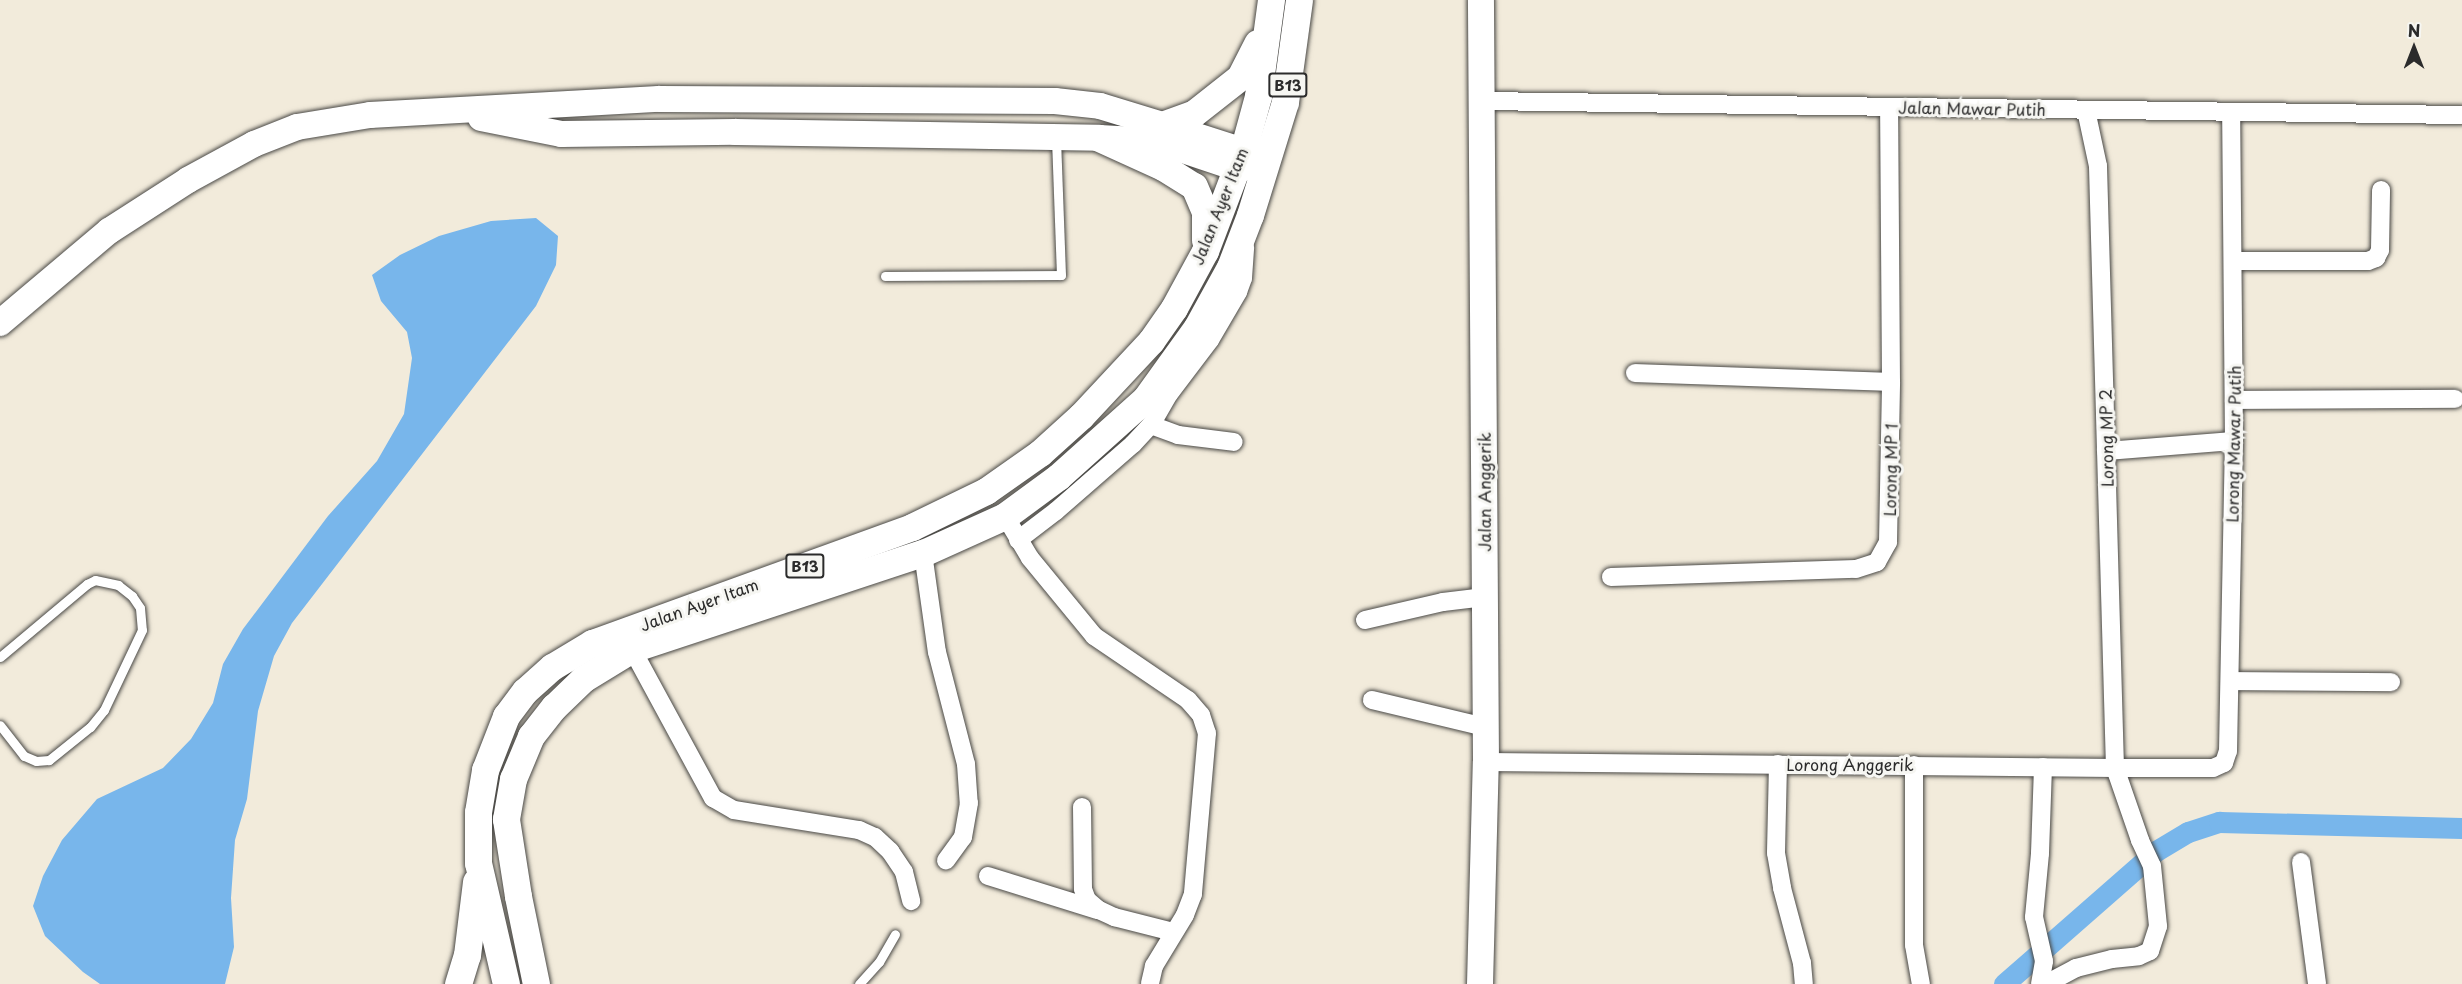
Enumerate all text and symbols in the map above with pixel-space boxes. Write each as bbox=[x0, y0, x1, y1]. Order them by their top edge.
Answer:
north arrow bbox=[2384, 18, 2444, 78]
text: N bbox=[2408, 18, 2420, 42]
road number: B13 bbox=[1267, 73, 1309, 97]
street label: Jalan Mawar Putih bbox=[1898, 97, 2046, 119]
street label: Jalan Ayer Itam bbox=[1187, 144, 1251, 268]
street label: Lorong Mawar Putih bbox=[2222, 366, 2244, 522]
street label: Lorong MP 2 bbox=[2096, 389, 2116, 487]
street label: Lorong MP 1 bbox=[1880, 423, 1900, 517]
street label: Jalan Anggerik bbox=[1474, 432, 1494, 552]
road number: B13 bbox=[784, 554, 826, 578]
street label: Jalan Ayer Itam bbox=[637, 573, 761, 635]
street label: Lorong Anggerik bbox=[1786, 754, 1914, 774]

